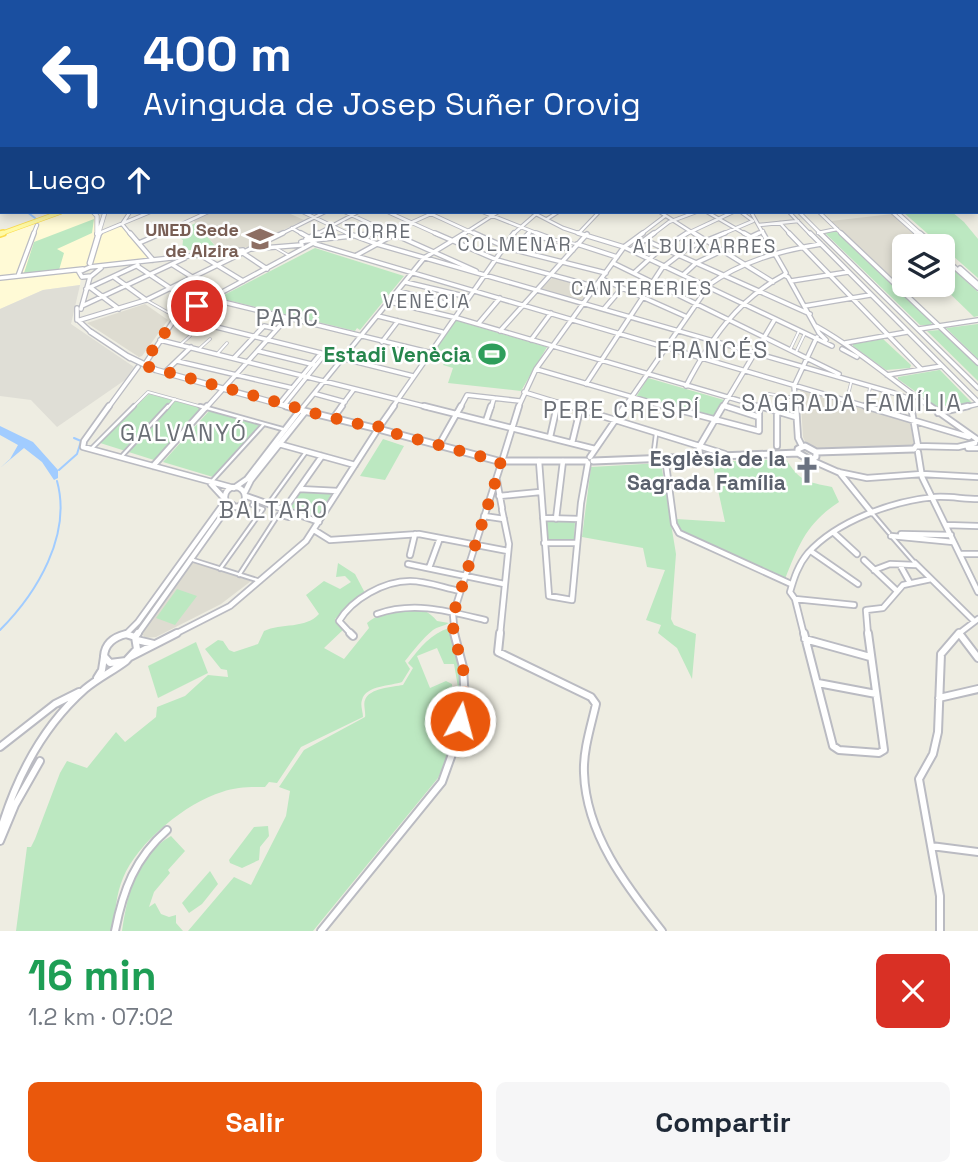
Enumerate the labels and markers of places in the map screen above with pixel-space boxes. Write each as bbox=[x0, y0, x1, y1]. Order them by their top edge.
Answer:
place label: UNED Sede de Alzira bbox=[145, 218, 240, 262]
school or university icon: UNED Sede de Alzira bbox=[245, 224, 275, 254]
pin bbox=[167, 276, 227, 336]
sports icon: Estadi Venècia bbox=[477, 339, 507, 369]
place label: Estadi Venècia bbox=[323, 341, 471, 368]
place label: Esglèsia de la Sagrada Família bbox=[627, 445, 786, 496]
church icon: Esglèsia de la Sagrada Família bbox=[792, 455, 822, 485]

